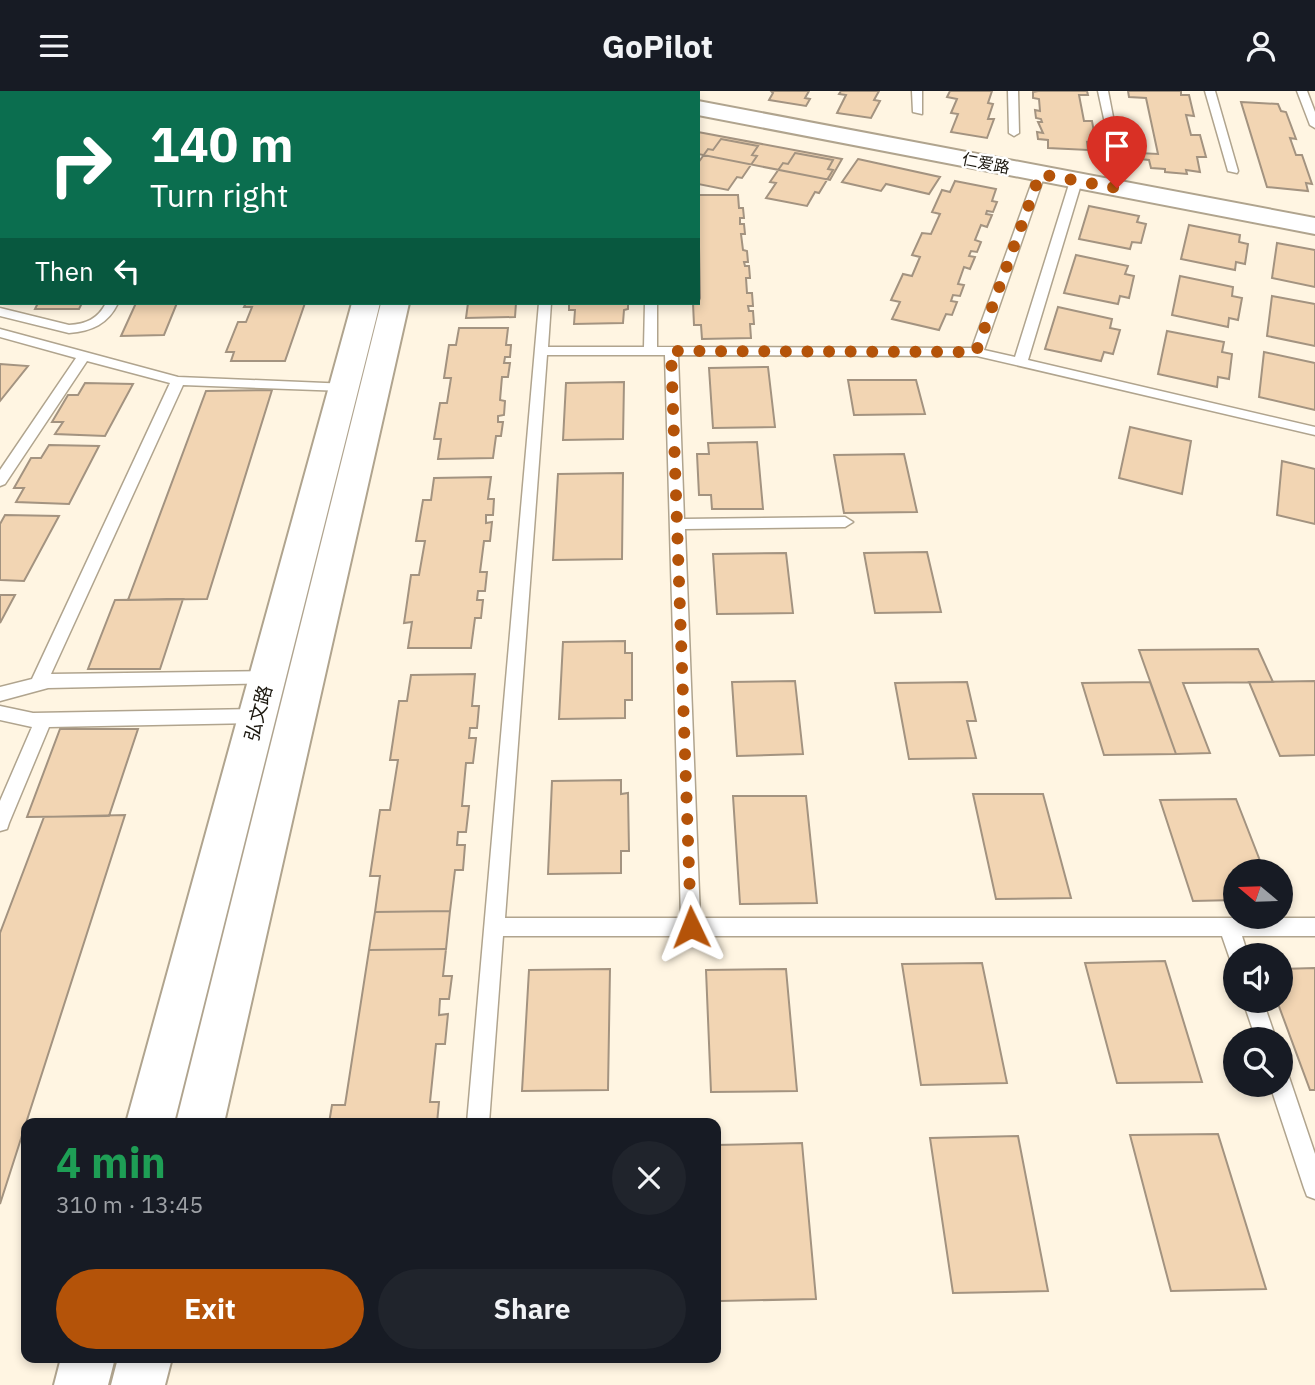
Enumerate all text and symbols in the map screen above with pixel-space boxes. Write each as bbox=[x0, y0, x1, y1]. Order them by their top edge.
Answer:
text: GoPilot bbox=[602, 25, 713, 67]
icon: menu bbox=[35, 27, 73, 65]
icon: person bbox=[1242, 27, 1280, 65]
text: 140 m bbox=[150, 112, 294, 175]
pin bbox=[1087, 116, 1147, 188]
icon: right bbox=[35, 119, 126, 210]
icon: arrive bbox=[1098, 127, 1136, 165]
street label: 仁爱路 bbox=[961, 149, 1011, 177]
text: Turn right bbox=[150, 174, 288, 216]
icon: left bbox=[108, 252, 146, 290]
text: Then bbox=[35, 254, 94, 288]
street label: 弘文路 bbox=[239, 682, 277, 744]
north arrow bbox=[1223, 859, 1293, 929]
map controls bbox=[1223, 859, 1293, 1097]
position arrow bbox=[654, 890, 728, 964]
button: sound bbox=[1223, 943, 1293, 1013]
button: search bbox=[1223, 1027, 1293, 1097]
text: 4 min bbox=[56, 1135, 166, 1190]
button: close bbox=[612, 1141, 686, 1215]
text: 310 m · 13:45 bbox=[56, 1189, 203, 1219]
button: Exit bbox=[56, 1269, 364, 1349]
button: Share bbox=[378, 1269, 686, 1349]

